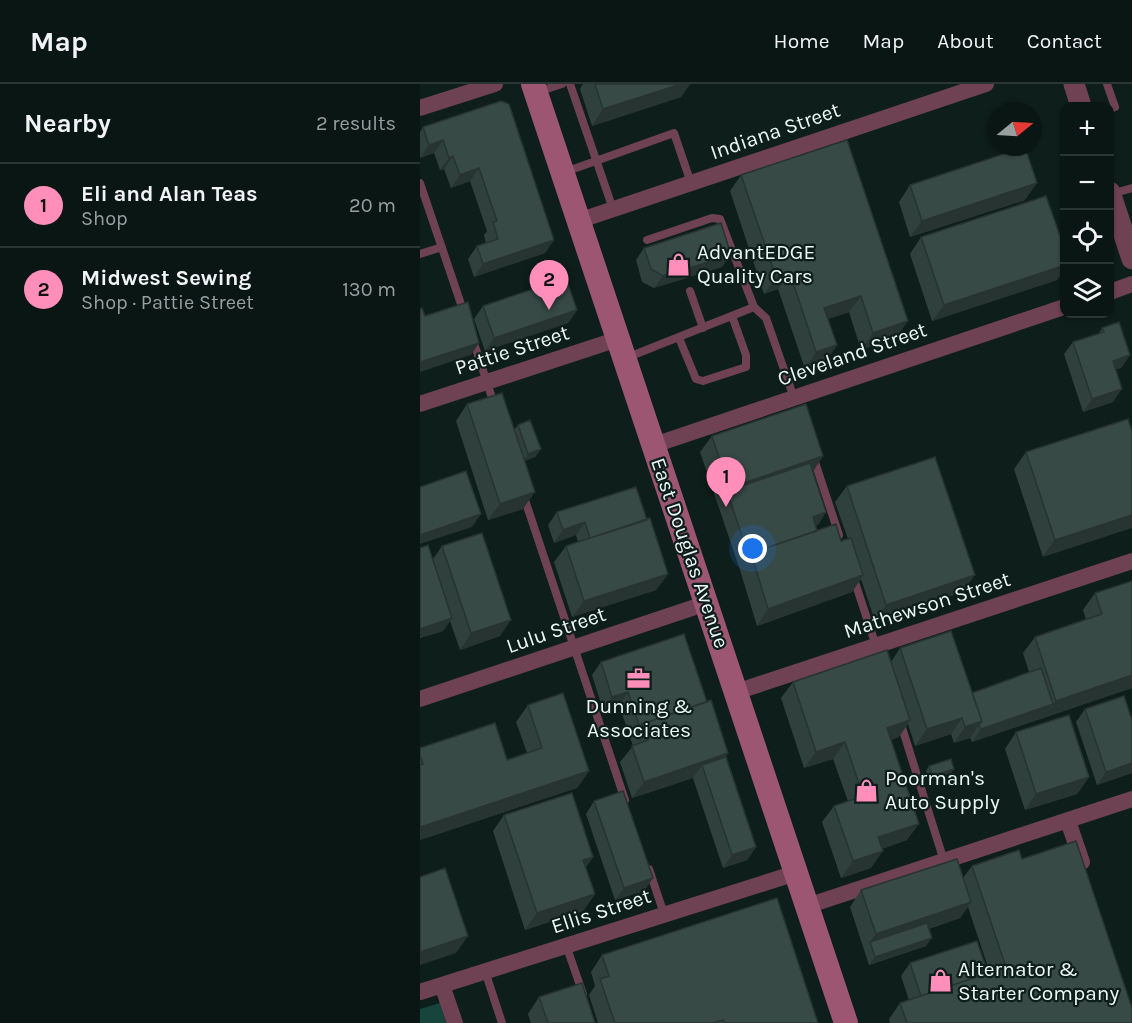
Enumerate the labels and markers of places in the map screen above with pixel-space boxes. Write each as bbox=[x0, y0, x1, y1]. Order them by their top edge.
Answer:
place label: AdvantEDGE Quality Cars bbox=[697, 240, 815, 288]
shop icon: AdvantEDGE Quality Cars bbox=[666, 251, 692, 277]
pin: 2 bbox=[530, 260, 568, 310]
pin: 1 bbox=[706, 458, 746, 507]
office icon: Dunning & Associates bbox=[626, 665, 652, 691]
place label: Dunning & Associates bbox=[586, 694, 692, 742]
place label: Poorman's Auto Supply bbox=[885, 766, 1000, 814]
shop icon: Poorman's Auto Supply bbox=[854, 777, 880, 803]
place label: Alternator & Starter Company bbox=[958, 957, 1120, 1005]
shop icon: Alternator & Starter Company bbox=[927, 968, 953, 994]

